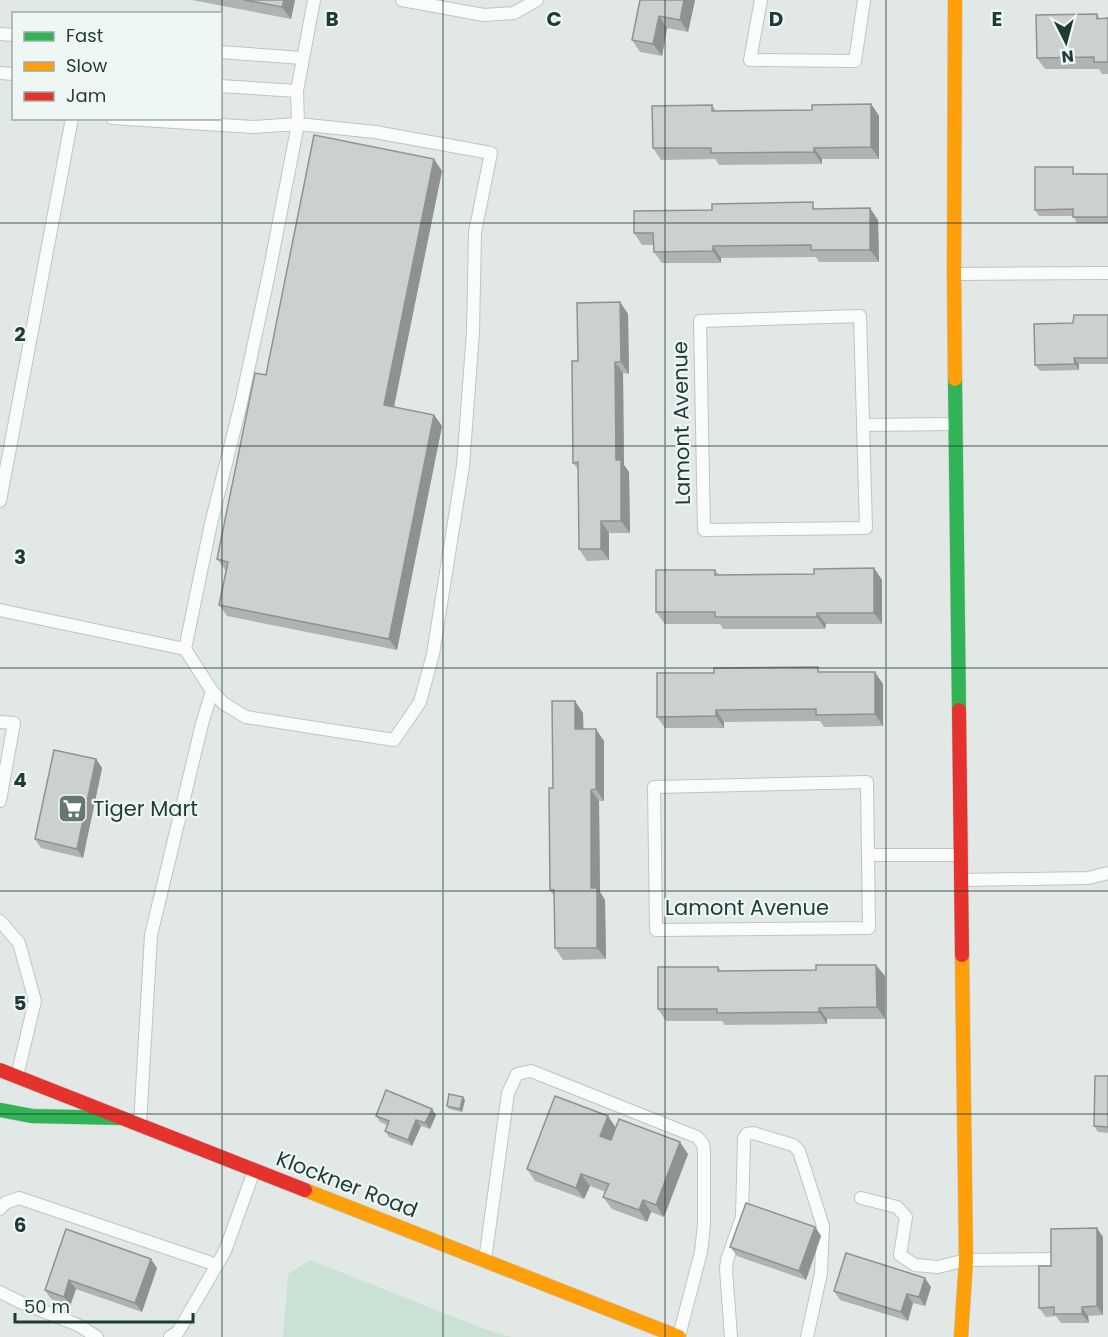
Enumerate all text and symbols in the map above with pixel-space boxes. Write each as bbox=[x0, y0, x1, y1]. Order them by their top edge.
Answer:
text: B bbox=[325, 5, 339, 33]
text: C bbox=[546, 5, 562, 33]
text: D bbox=[769, 5, 783, 33]
text: E bbox=[992, 5, 1002, 33]
legend bbox=[12, 12, 222, 120]
north arrow bbox=[1036, 12, 1096, 72]
text: Fast bbox=[66, 23, 103, 48]
text: N bbox=[1060, 44, 1075, 68]
text: Slow bbox=[66, 53, 108, 78]
text: Jam bbox=[66, 83, 106, 108]
text: 2 bbox=[14, 320, 26, 348]
street label: Lamont Avenue bbox=[665, 341, 697, 505]
text: 3 bbox=[14, 543, 26, 571]
text: 4 bbox=[13, 766, 27, 794]
supermarket icon: Tiger Mart bbox=[56, 792, 88, 824]
place label: Tiger Mart bbox=[93, 794, 198, 823]
street label: Lamont Avenue bbox=[665, 893, 829, 922]
text: 5 bbox=[14, 989, 27, 1017]
street label: Klockner Road bbox=[272, 1144, 422, 1224]
text: 6 bbox=[14, 1211, 26, 1239]
scale bar bbox=[15, 1286, 194, 1324]
text: 50 m bbox=[24, 1294, 70, 1319]

